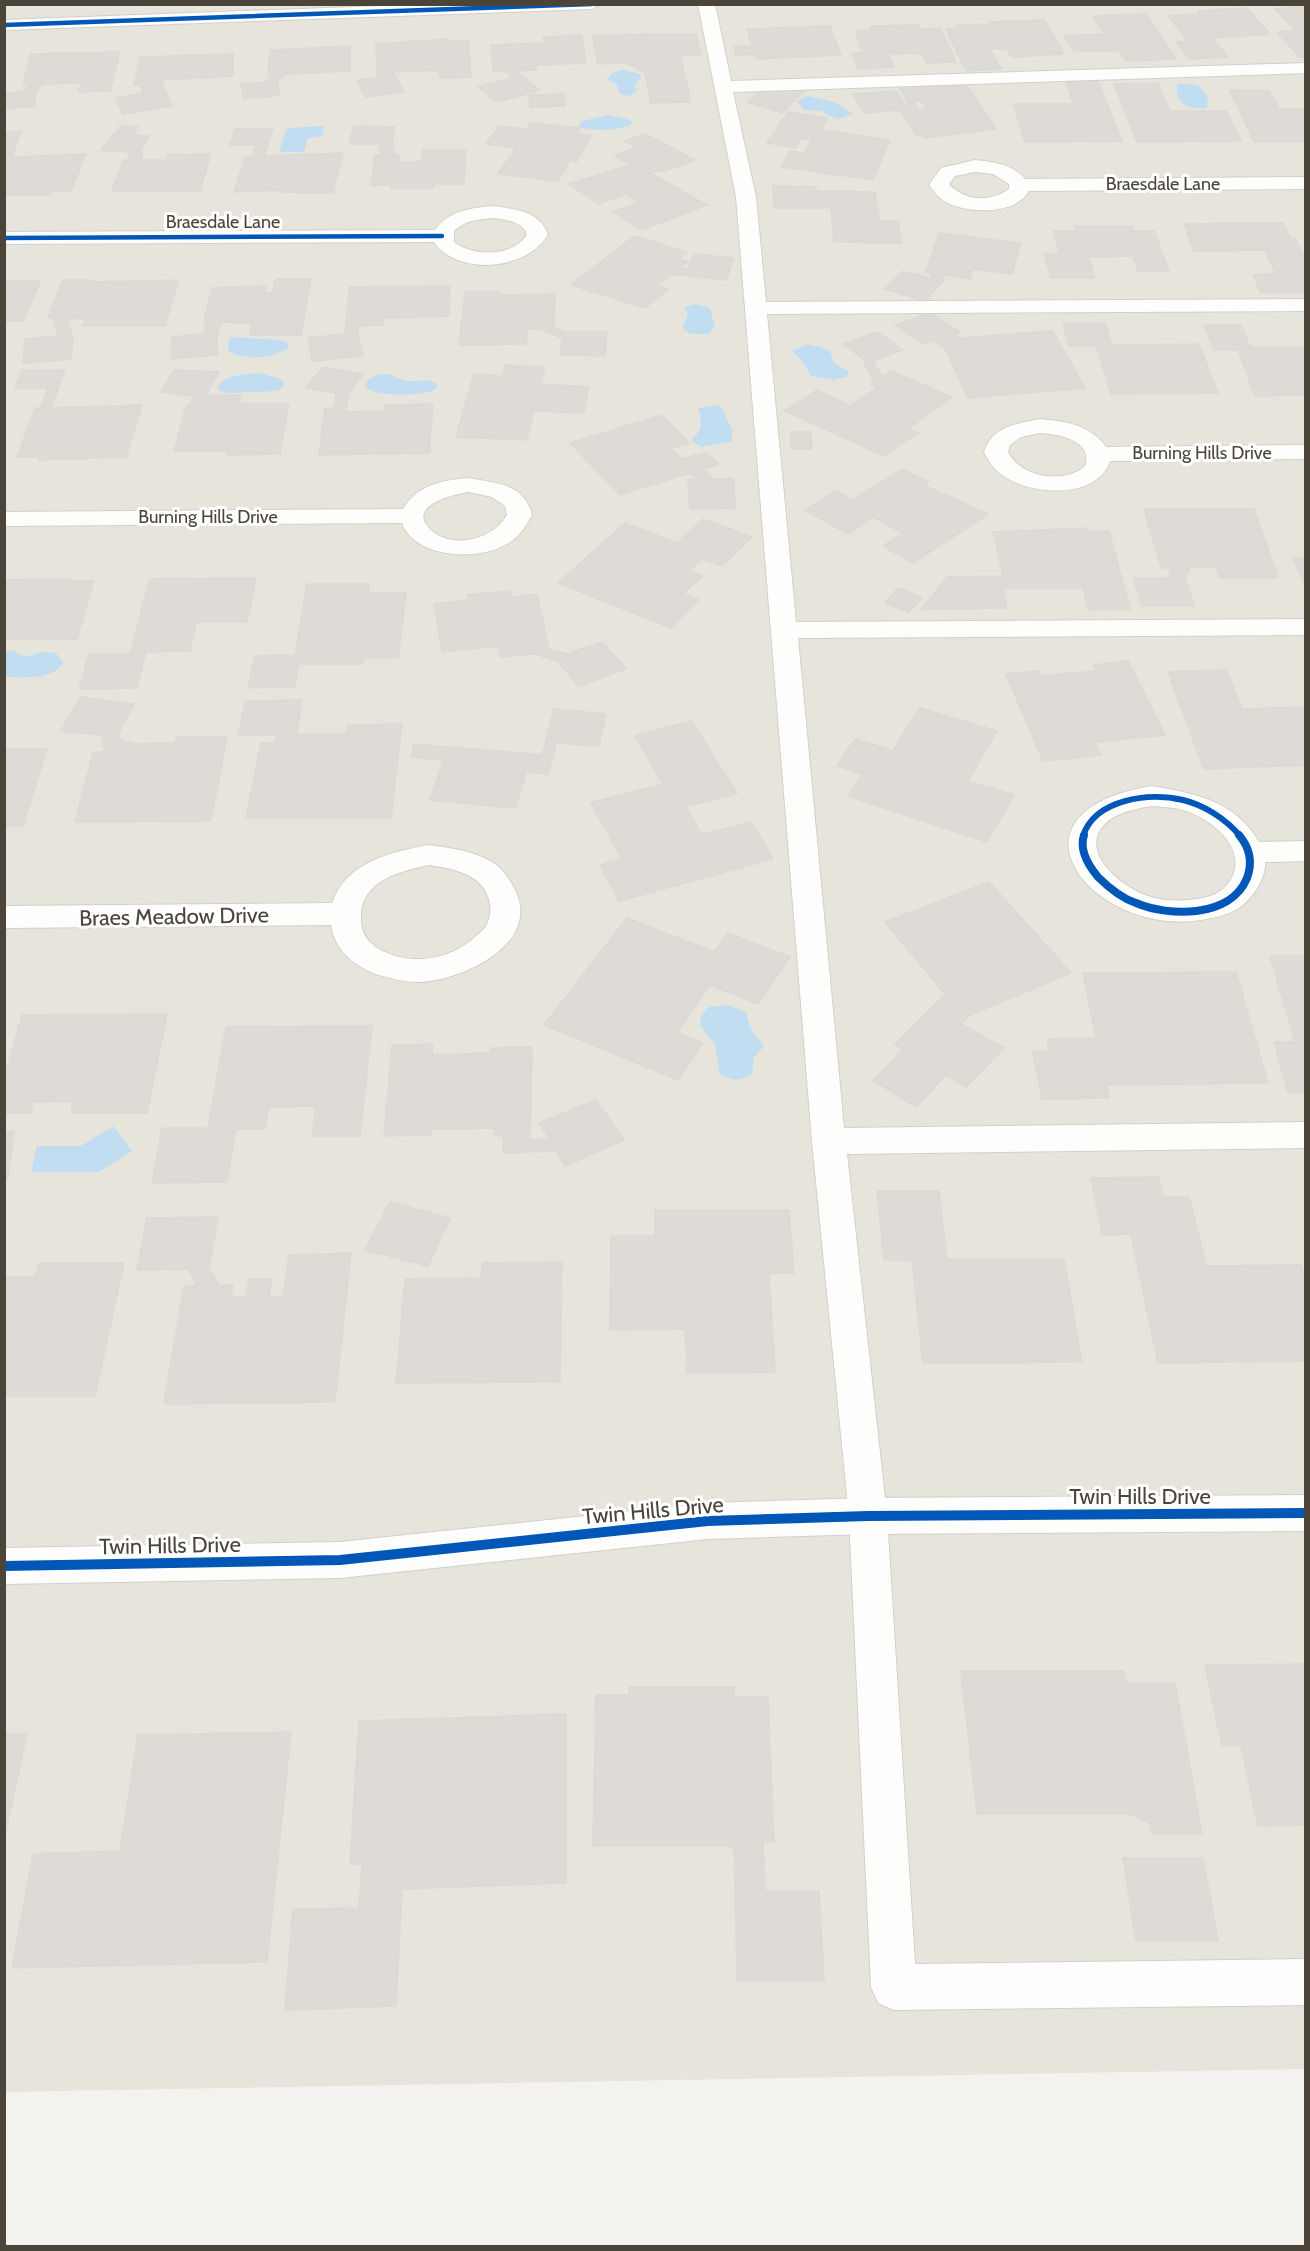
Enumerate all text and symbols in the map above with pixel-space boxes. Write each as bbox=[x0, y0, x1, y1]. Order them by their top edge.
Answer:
street label: Braesdale Lane bbox=[1106, 173, 1220, 195]
street label: Braesdale Lane bbox=[166, 211, 280, 233]
street label: Burning Hills Drive bbox=[1132, 442, 1272, 464]
street label: Burning Hills Drive bbox=[138, 506, 278, 528]
street label: Braes Meadow Drive bbox=[79, 901, 269, 932]
street label: Twin Hills Drive bbox=[1069, 1483, 1211, 1510]
street label: Twin Hills Drive bbox=[581, 1491, 725, 1530]
street label: Twin Hills Drive bbox=[99, 1531, 241, 1560]

